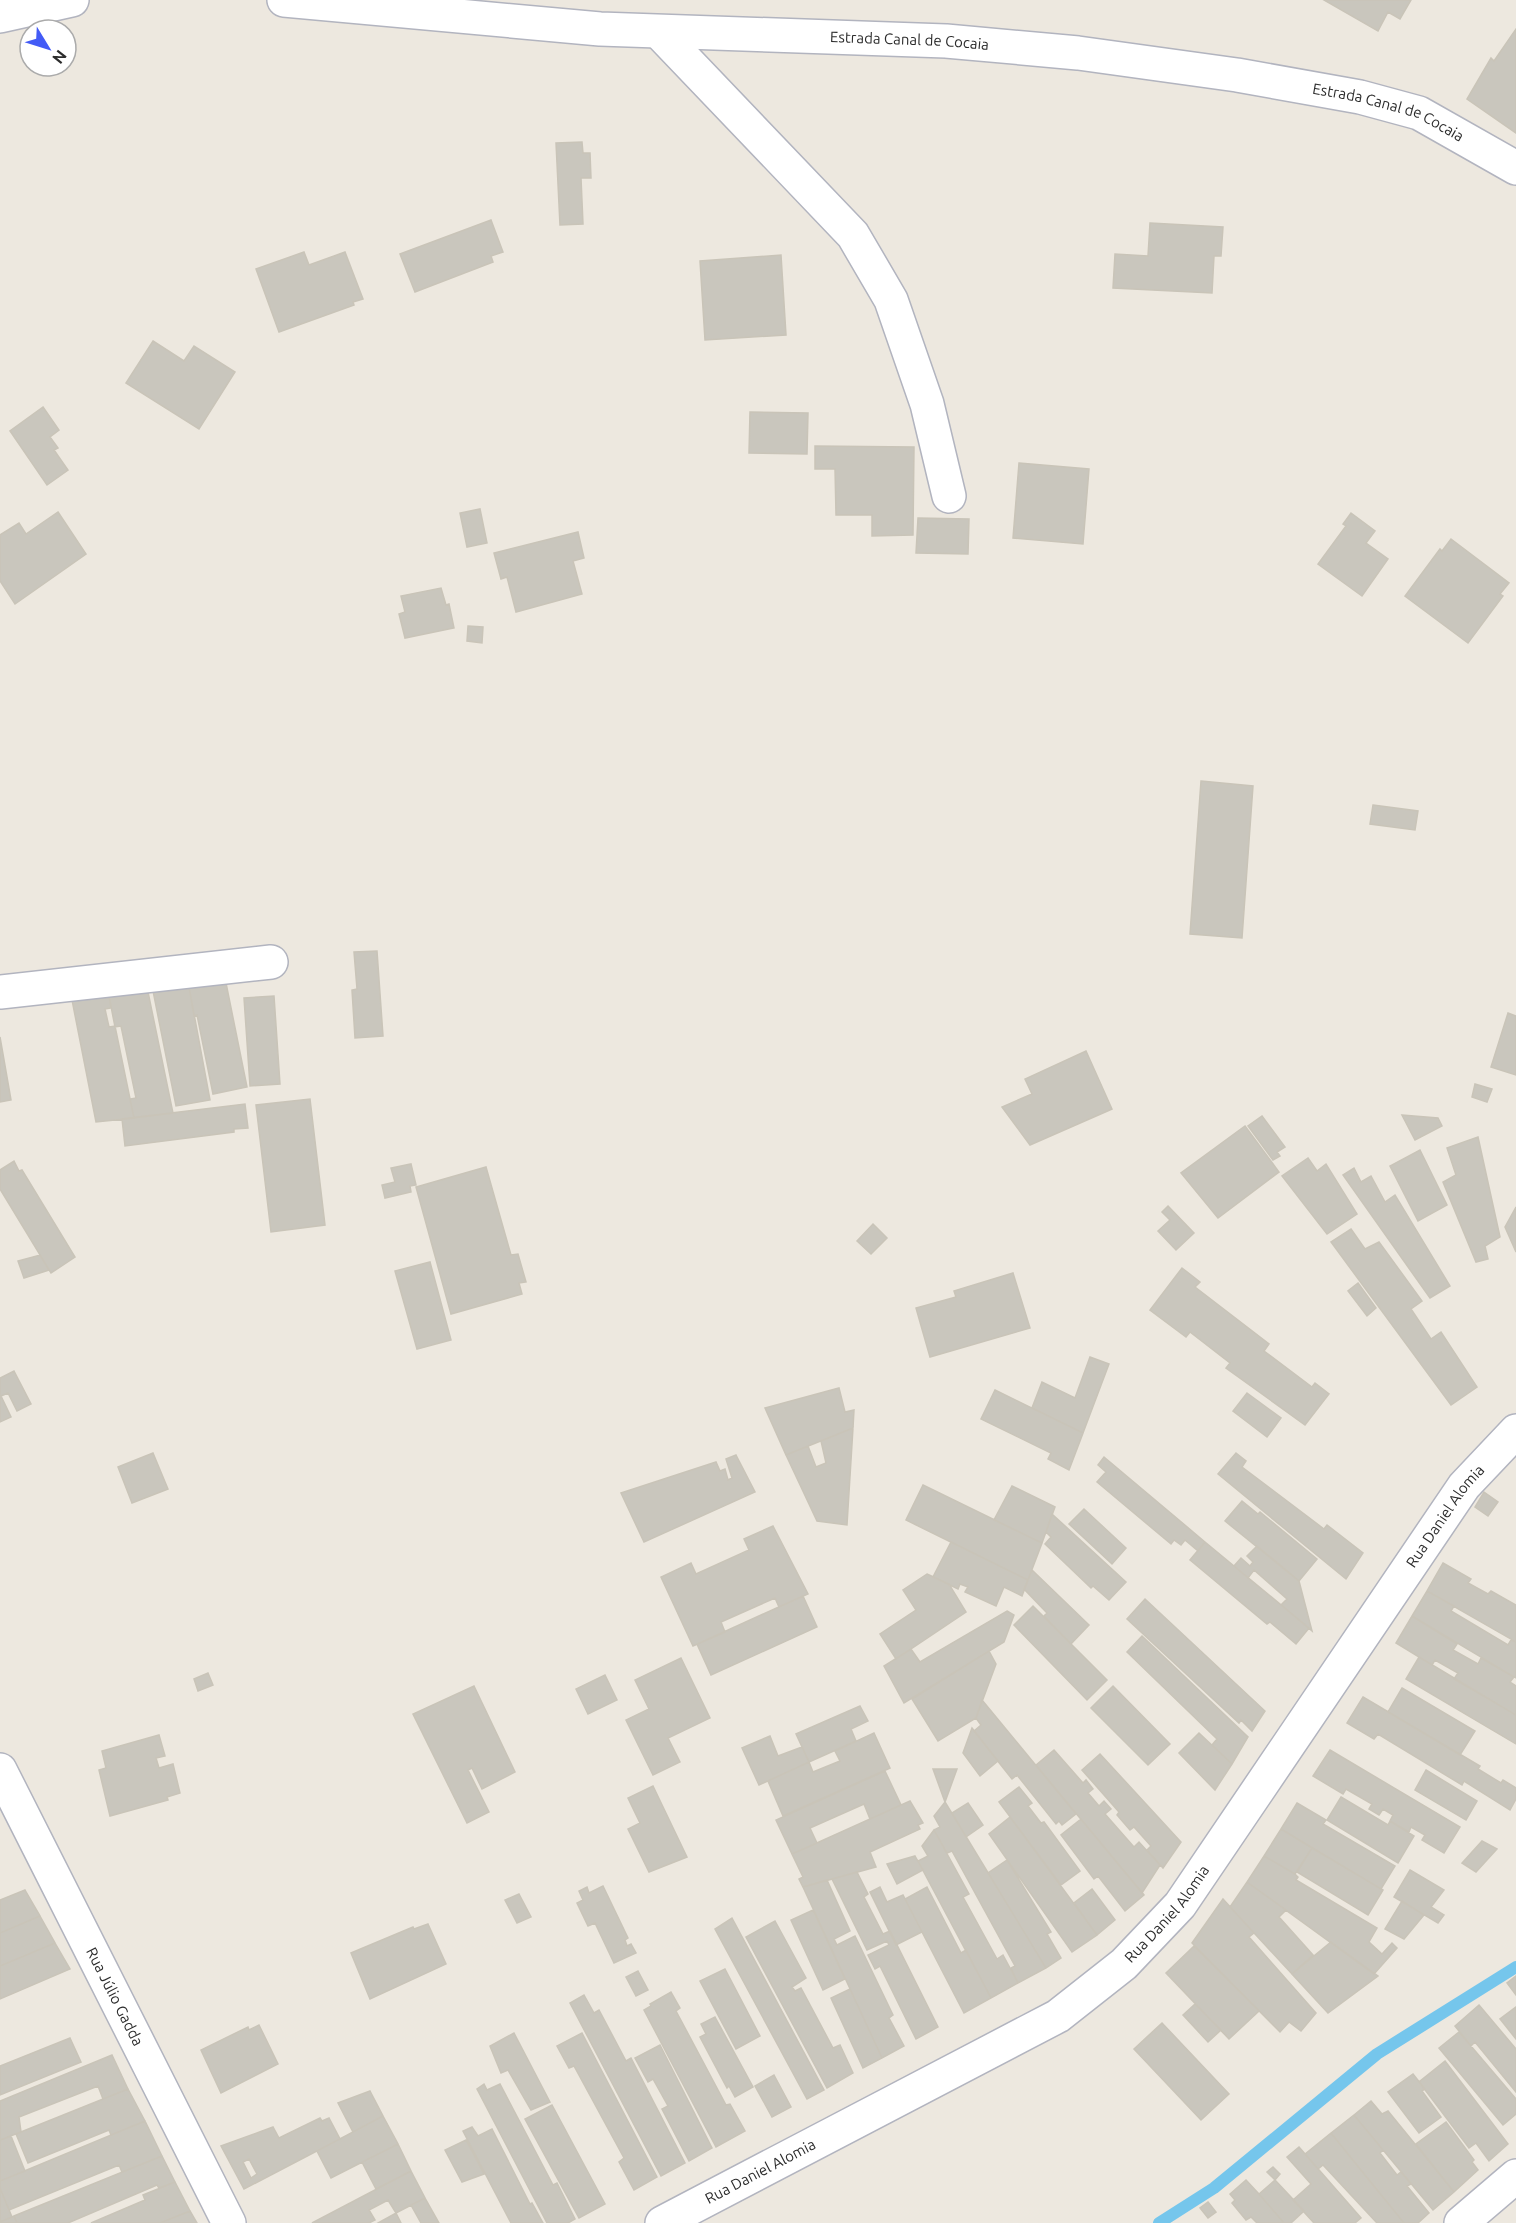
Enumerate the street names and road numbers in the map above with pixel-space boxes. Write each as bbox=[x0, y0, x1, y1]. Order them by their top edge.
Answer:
street label: Estrada Canal de Cocaia bbox=[830, 28, 990, 53]
street label: Estrada Canal de Cocaia bbox=[1311, 80, 1467, 145]
street label: Rua Daniel Alomia bbox=[1402, 1461, 1487, 1570]
street label: Rua Daniel Alomia bbox=[1121, 1862, 1212, 1966]
street label: Rua Júlio Gadda bbox=[83, 1945, 147, 2048]
street label: Rua Daniel Alomia bbox=[702, 2135, 818, 2207]

